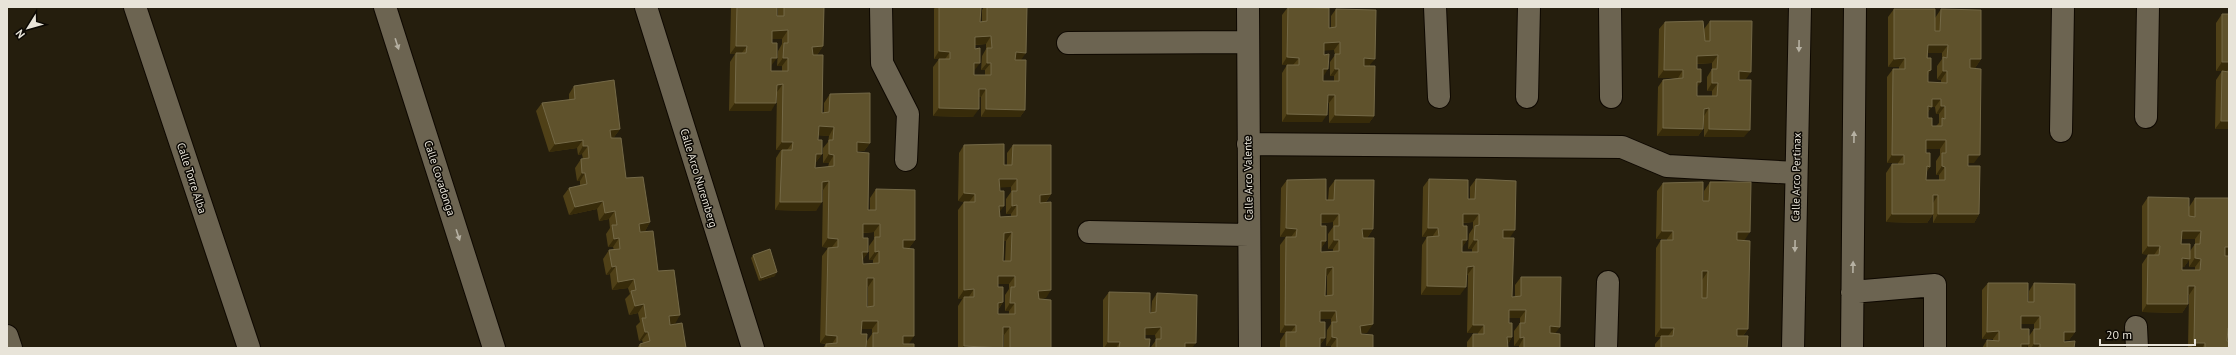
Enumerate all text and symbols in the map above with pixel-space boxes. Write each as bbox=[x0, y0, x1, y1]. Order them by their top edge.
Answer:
north arrow bbox=[8, 8, 48, 48]
text: N bbox=[12, 27, 28, 41]
one-way arrow bbox=[394, 38, 400, 50]
one-way arrow bbox=[1796, 40, 1802, 53]
street label: Calle Arco Nuremberg bbox=[677, 127, 721, 229]
one-way arrow bbox=[1851, 130, 1857, 143]
street label: Calle Arco Pertinax bbox=[1788, 132, 1804, 222]
street label: Calle Arco Valente bbox=[1240, 135, 1256, 220]
street label: Calle Covadonga bbox=[421, 139, 459, 217]
street label: Calle Torre Alba bbox=[174, 141, 210, 215]
one-way arrow bbox=[455, 229, 461, 241]
one-way arrow bbox=[1792, 240, 1798, 253]
one-way arrow bbox=[1850, 260, 1856, 273]
scale bar bbox=[2100, 321, 2195, 347]
text: 20 m bbox=[2106, 327, 2132, 342]

